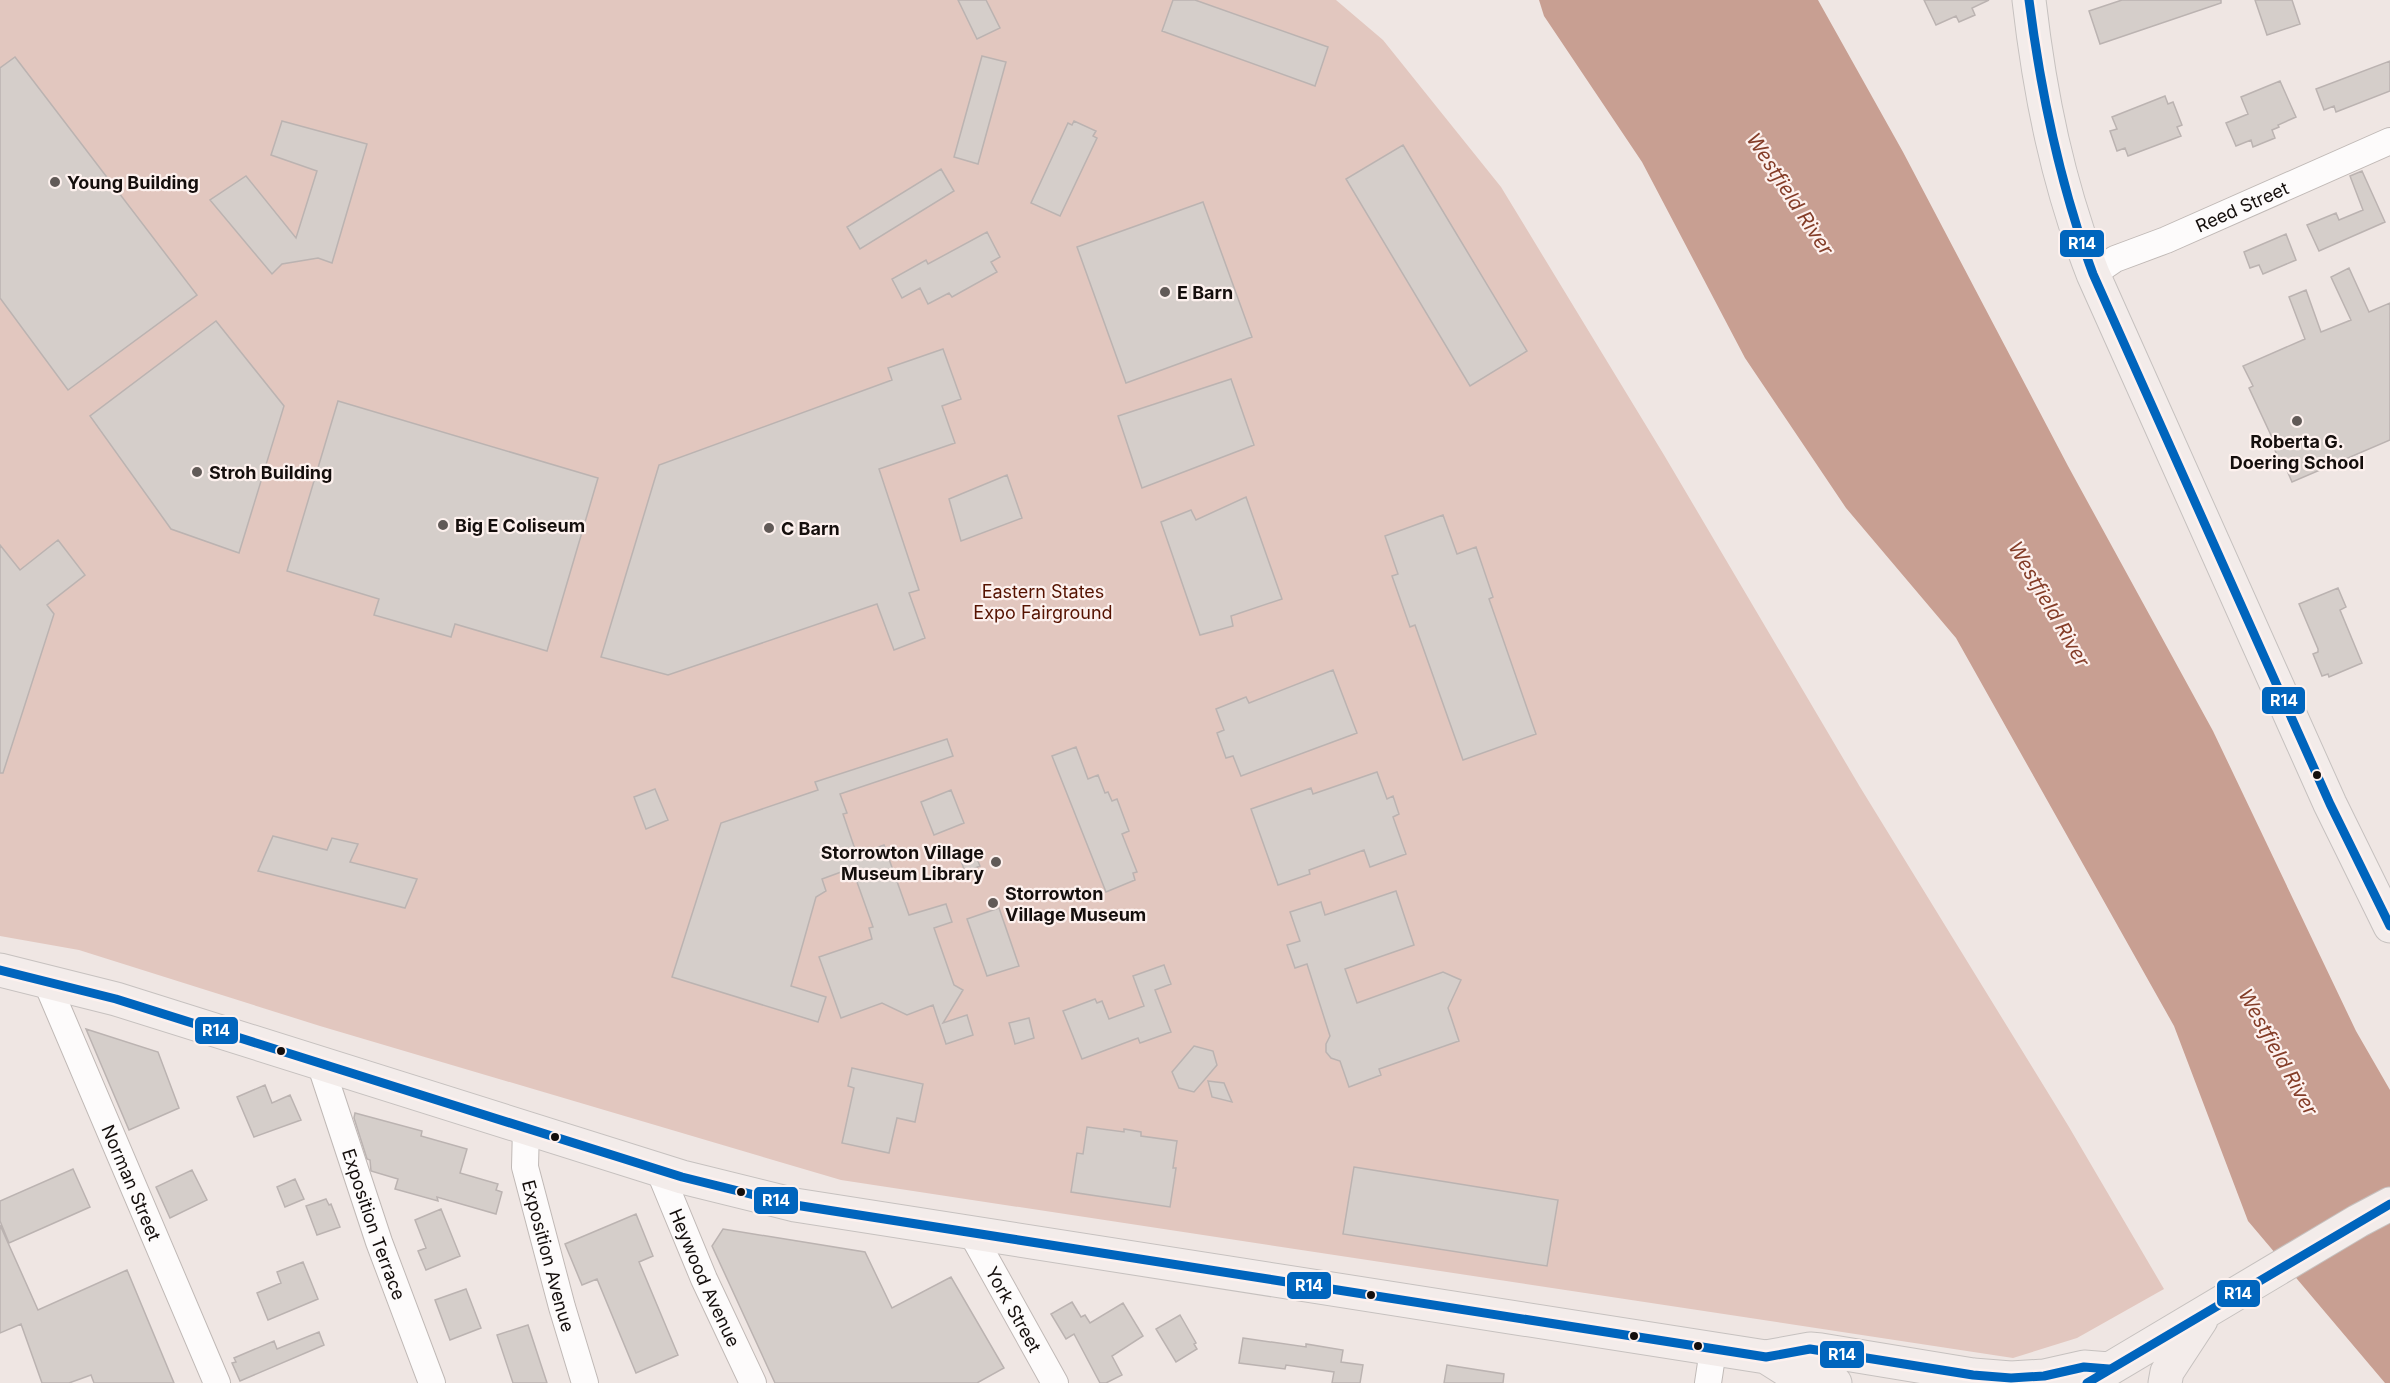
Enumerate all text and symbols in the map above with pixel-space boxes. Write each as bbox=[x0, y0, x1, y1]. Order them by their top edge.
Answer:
water label: Westfield River bbox=[1742, 128, 1839, 260]
place label: Young Building bbox=[67, 172, 199, 193]
marker: Young Building bbox=[48, 175, 62, 189]
street label: Reed Street bbox=[2192, 177, 2292, 236]
line badge: R14 bbox=[2059, 229, 2105, 258]
text: R14 bbox=[2068, 233, 2096, 253]
place label: E Barn bbox=[1177, 282, 1233, 303]
marker: E Barn bbox=[1158, 285, 1172, 299]
marker: Roberta G. Doering School bbox=[2290, 414, 2304, 428]
place label: Roberta G. Doering School bbox=[2230, 431, 2364, 473]
place label: Stroh Building bbox=[209, 462, 332, 483]
marker: Stroh Building bbox=[190, 465, 204, 479]
place label: Big E Coliseum bbox=[455, 515, 585, 536]
marker: Big E Coliseum bbox=[436, 518, 450, 532]
place label: C Barn bbox=[781, 518, 840, 539]
marker: C Barn bbox=[762, 521, 776, 535]
water label: Westfield River bbox=[2003, 537, 2095, 671]
park label: Eastern States Expo Fairground bbox=[973, 581, 1113, 623]
line badge: R14 bbox=[2261, 686, 2306, 715]
text: R14 bbox=[2270, 690, 2298, 710]
unlabelled marker bbox=[2311, 769, 2323, 781]
place label: Storrowton Village Museum Library bbox=[821, 842, 984, 884]
marker: Storrowton Village Museum Library bbox=[989, 855, 1003, 869]
place label: Storrowton Village Museum bbox=[1005, 883, 1146, 925]
marker: Storrowton Village Museum bbox=[986, 896, 1000, 910]
water label: Westfield River bbox=[2233, 985, 2323, 1120]
line badge: R14 bbox=[194, 1016, 239, 1045]
text: R14 bbox=[202, 1020, 230, 1040]
unlabelled marker bbox=[275, 1045, 287, 1057]
street label: Norman Street bbox=[98, 1121, 166, 1244]
unlabelled marker bbox=[549, 1131, 561, 1143]
street label: Exposition Terrace bbox=[338, 1146, 410, 1303]
street label: Exposition Avenue bbox=[518, 1178, 579, 1334]
unlabelled marker bbox=[735, 1186, 747, 1198]
line badge: R14 bbox=[753, 1186, 799, 1215]
text: R14 bbox=[762, 1190, 790, 1210]
street label: Heywood Avenue bbox=[666, 1205, 745, 1350]
street label: York Street bbox=[982, 1263, 1046, 1356]
line badge: R14 bbox=[1286, 1271, 1332, 1300]
text: R14 bbox=[1295, 1275, 1323, 1295]
line badge: R14 bbox=[2216, 1279, 2261, 1308]
text: R14 bbox=[2224, 1283, 2252, 1303]
unlabelled marker bbox=[1365, 1289, 1377, 1301]
unlabelled marker bbox=[1628, 1330, 1640, 1342]
unlabelled marker bbox=[1692, 1340, 1704, 1352]
line badge: R14 bbox=[1819, 1340, 1865, 1369]
text: R14 bbox=[1828, 1344, 1856, 1364]

